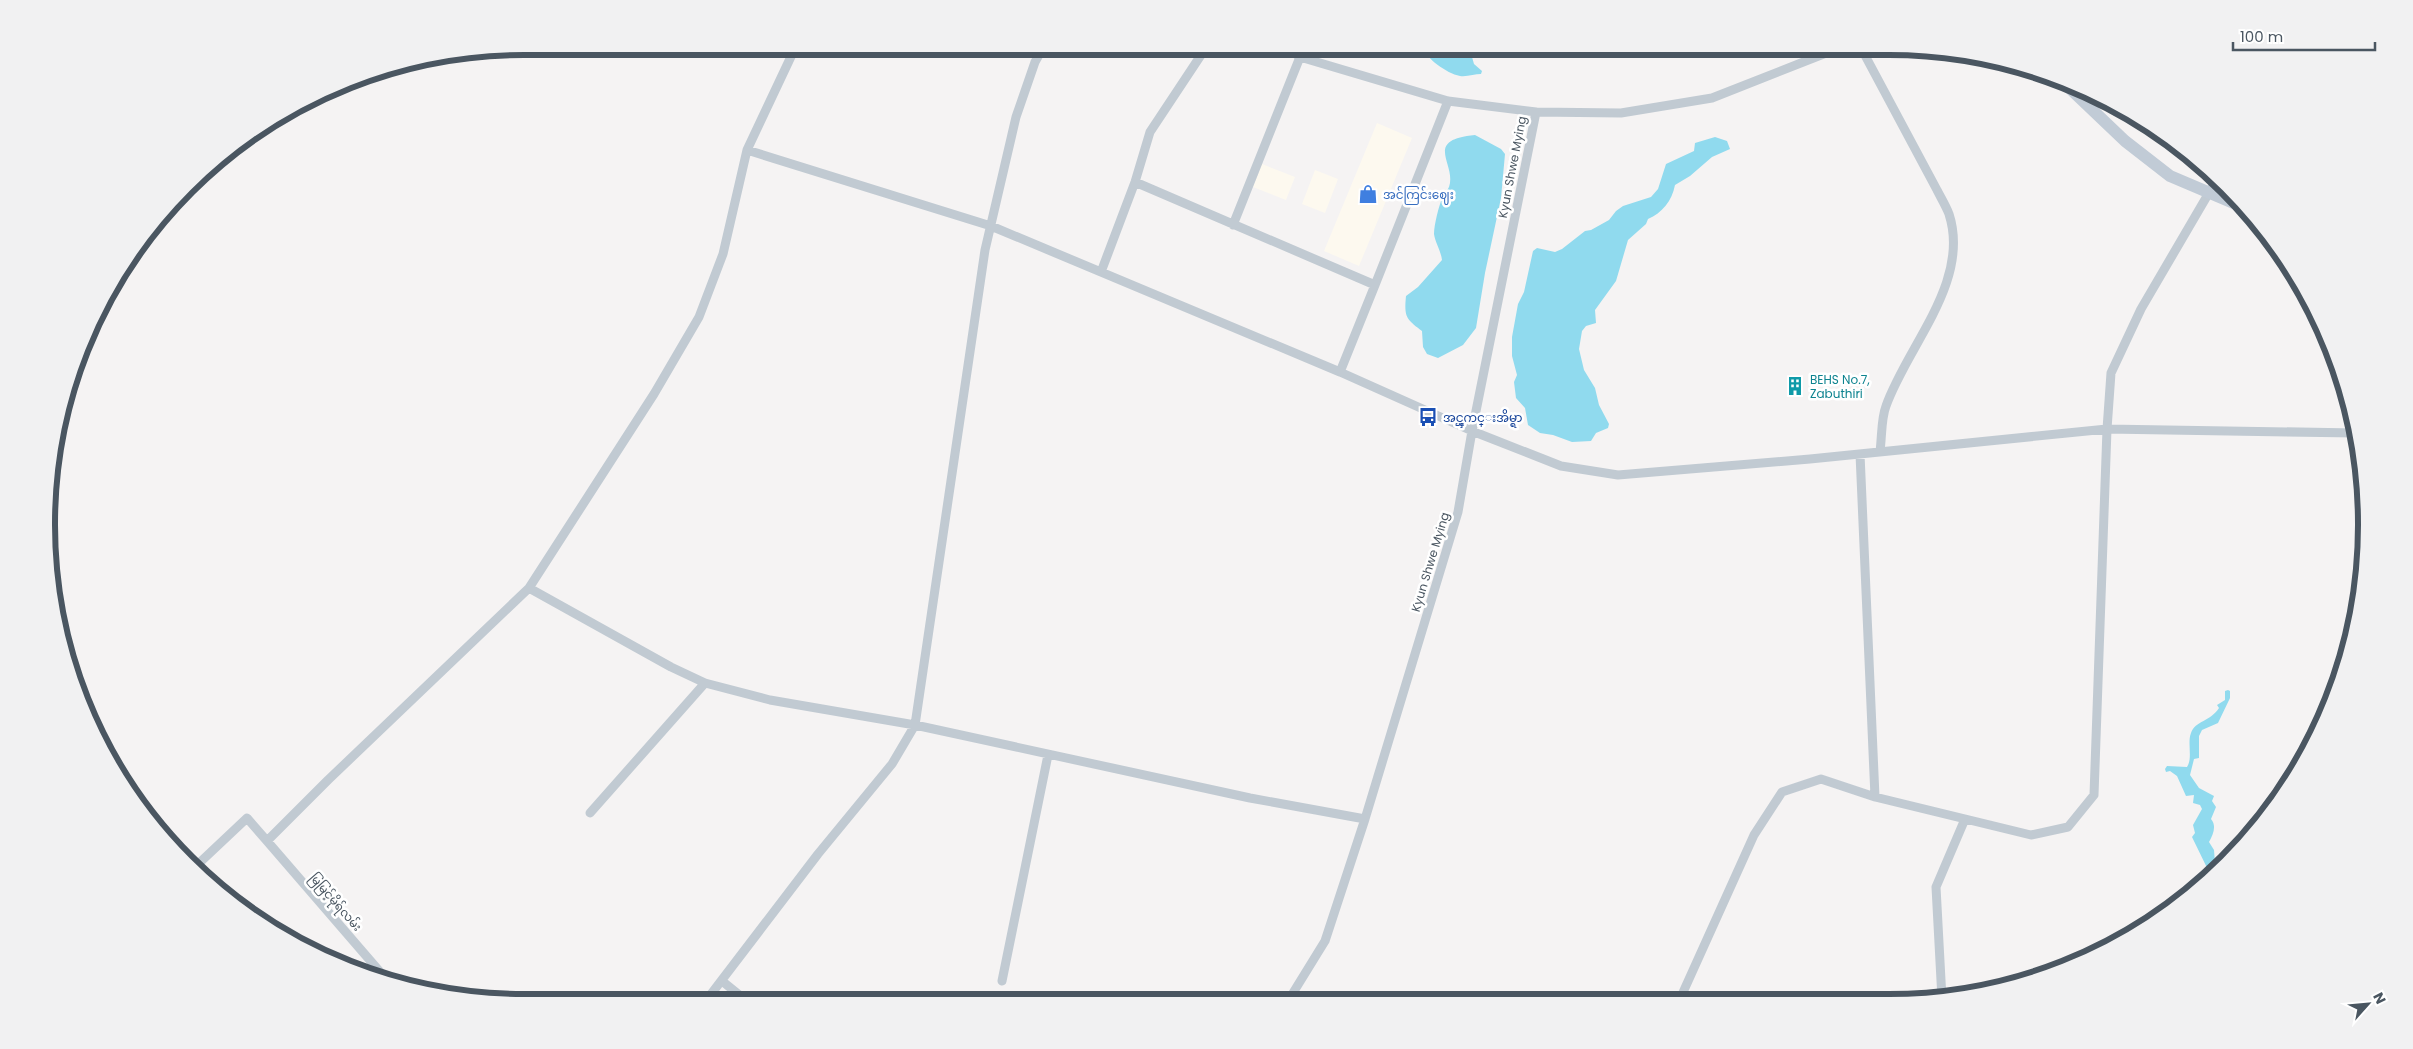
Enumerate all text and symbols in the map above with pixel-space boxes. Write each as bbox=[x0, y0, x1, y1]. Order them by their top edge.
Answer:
scale bar bbox=[2233, 20, 2376, 52]
text: 100 m bbox=[2240, 26, 2283, 47]
street label: Kyun Shwe Mying bbox=[1494, 115, 1530, 219]
shop icon: အင်ကြင်းဈေး bbox=[1357, 183, 1379, 205]
place label: အင်ကြင်းဈေး bbox=[1383, 186, 1454, 205]
place label: BEHS No.7, Zabuthiri bbox=[1810, 371, 1870, 402]
building icon: BEHS No.7, Zabuthiri bbox=[1784, 375, 1806, 397]
bus stop icon: အင္ၾကင္းအိမ္ရာ bbox=[1417, 406, 1439, 428]
place label: အင္ၾကင္းအိမ္ရာ bbox=[1443, 409, 1523, 428]
street label: Kyun Shwe Mying bbox=[1407, 510, 1453, 614]
street label: မြမြင့်မိုရ်လမ်း bbox=[305, 869, 366, 936]
north arrow bbox=[2343, 979, 2393, 1029]
text: N bbox=[2368, 989, 2391, 1007]

